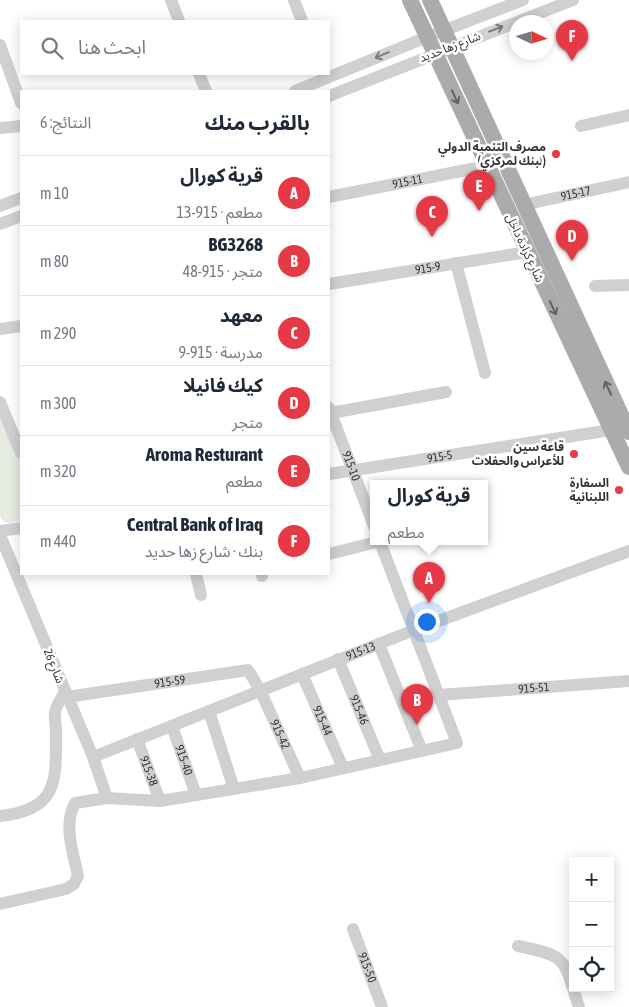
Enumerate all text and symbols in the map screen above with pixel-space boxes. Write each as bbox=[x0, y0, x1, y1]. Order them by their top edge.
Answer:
north arrow bbox=[509, 15, 554, 60]
search box bbox=[20, 20, 330, 75]
pin: F bbox=[556, 20, 588, 61]
one-way arrow bbox=[488, 24, 504, 33]
street label: شارع زها حديد bbox=[417, 29, 483, 67]
icon: search bbox=[38, 34, 66, 62]
text: ابحث هنا bbox=[78, 36, 146, 58]
one-way arrow bbox=[374, 52, 389, 61]
one-way arrow bbox=[450, 89, 460, 104]
text: بالقرب منك bbox=[205, 110, 310, 134]
text: النتائج: 6 bbox=[40, 113, 91, 131]
place label: مصرف التنمية الدولي (لبنك لمركزي) bbox=[438, 140, 546, 171]
marker: مصرف التنمية الدولي (لبنك لمركزي) bbox=[550, 148, 562, 160]
text: قرية كورال bbox=[180, 164, 263, 186]
pin: E bbox=[463, 170, 495, 211]
street label: 915-11 bbox=[391, 172, 424, 191]
street label: 915-17 bbox=[559, 183, 593, 204]
text: 10 m bbox=[40, 184, 69, 202]
text: A bbox=[290, 184, 298, 202]
pin: C bbox=[416, 196, 448, 237]
text: مطعم · 915-13 bbox=[176, 203, 263, 221]
street label: شارع كرادة داخل bbox=[501, 212, 547, 285]
pin: D bbox=[556, 220, 588, 261]
text: BG3268 bbox=[208, 233, 263, 255]
text: 80 m bbox=[40, 252, 69, 270]
text: B bbox=[290, 252, 298, 270]
street label: 915-9 bbox=[414, 259, 442, 277]
text: متجر · 915-48 bbox=[183, 262, 263, 280]
one-way arrow bbox=[549, 300, 558, 315]
text: معهد bbox=[220, 304, 263, 326]
text: 290 m bbox=[40, 324, 76, 342]
text: C bbox=[290, 324, 298, 342]
text: مدرسة · 915-9 bbox=[178, 343, 263, 361]
text: كيك فانيلا bbox=[183, 374, 263, 396]
one-way arrow bbox=[603, 381, 612, 396]
text: 300 m bbox=[40, 394, 76, 412]
text: D bbox=[290, 394, 298, 412]
text: متجر bbox=[232, 413, 263, 431]
place label: قاعة سين للأعراس والحفلات bbox=[472, 440, 564, 468]
text: Aroma Resturant bbox=[146, 443, 263, 465]
street label: 915-5 bbox=[426, 448, 453, 466]
marker: قاعة سين للأعراس والحفلات bbox=[568, 448, 580, 460]
street label: 915-10 bbox=[339, 449, 363, 483]
text: 320 m bbox=[40, 462, 76, 480]
text: E bbox=[291, 462, 297, 480]
text: مطعم bbox=[226, 472, 263, 490]
place label: السفارة اللبنانية bbox=[570, 476, 609, 504]
popup bbox=[370, 480, 488, 545]
text: قرية كورال bbox=[388, 484, 470, 506]
marker: السفارة اللبنانية bbox=[613, 484, 625, 496]
text: Central Bank of Iraq bbox=[127, 513, 263, 535]
text: مطعم bbox=[388, 523, 425, 541]
text: 440 m bbox=[40, 532, 76, 550]
text: F bbox=[291, 532, 297, 550]
text: بنك · شارع زها حديد bbox=[145, 542, 263, 560]
pin: A bbox=[413, 562, 445, 603]
your location bbox=[414, 609, 440, 635]
street label: 915-13 bbox=[344, 639, 378, 663]
street label: شارع 26 bbox=[39, 647, 67, 686]
street label: 915-59 bbox=[153, 672, 187, 691]
street label: 915-51 bbox=[518, 680, 550, 696]
pin: B bbox=[401, 684, 433, 725]
street label: 915-46 bbox=[347, 693, 372, 727]
street label: 915-44 bbox=[310, 704, 335, 738]
street label: 915-42 bbox=[267, 717, 293, 751]
street label: 915-40 bbox=[172, 743, 196, 777]
street label: 915-38 bbox=[137, 754, 161, 788]
map controls bbox=[569, 857, 614, 992]
button: + bbox=[569, 857, 614, 902]
button: − bbox=[569, 902, 614, 947]
button: locate bbox=[569, 947, 614, 992]
street label: 915-50 bbox=[355, 950, 379, 985]

